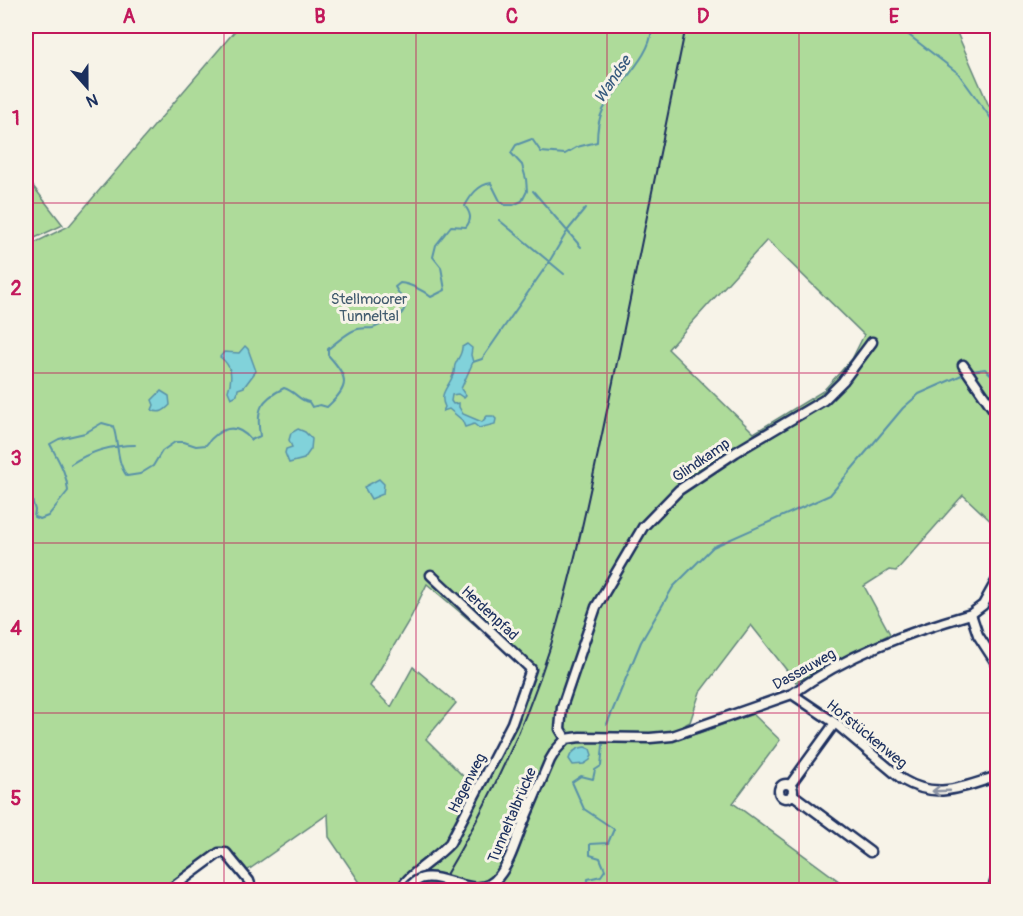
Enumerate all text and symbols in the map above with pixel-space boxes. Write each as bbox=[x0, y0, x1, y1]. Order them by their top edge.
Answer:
text: A bbox=[123, 4, 136, 29]
text: B bbox=[314, 4, 326, 29]
text: C bbox=[506, 4, 518, 29]
text: D bbox=[697, 4, 710, 29]
text: E bbox=[889, 4, 900, 29]
water label: Wandse bbox=[590, 50, 637, 107]
north arrow bbox=[57, 57, 117, 117]
text: N bbox=[83, 89, 101, 111]
text: 1 bbox=[12, 106, 20, 131]
text: 2 bbox=[10, 276, 22, 301]
park label: Stellmoorer Tunneltal bbox=[331, 290, 408, 326]
street label: Glindkamp bbox=[669, 434, 734, 487]
text: 3 bbox=[10, 446, 22, 471]
street label: Herdenpfad bbox=[457, 582, 522, 645]
text: 4 bbox=[10, 616, 22, 641]
street label: Dassauweg bbox=[769, 644, 839, 694]
street label: Hofstückenweg bbox=[822, 696, 911, 773]
street label: Hagenweg bbox=[444, 750, 491, 816]
street label: Tunneltalbrücke bbox=[484, 764, 541, 866]
one-way arrow bbox=[932, 785, 952, 796]
text: 5 bbox=[11, 786, 22, 811]

